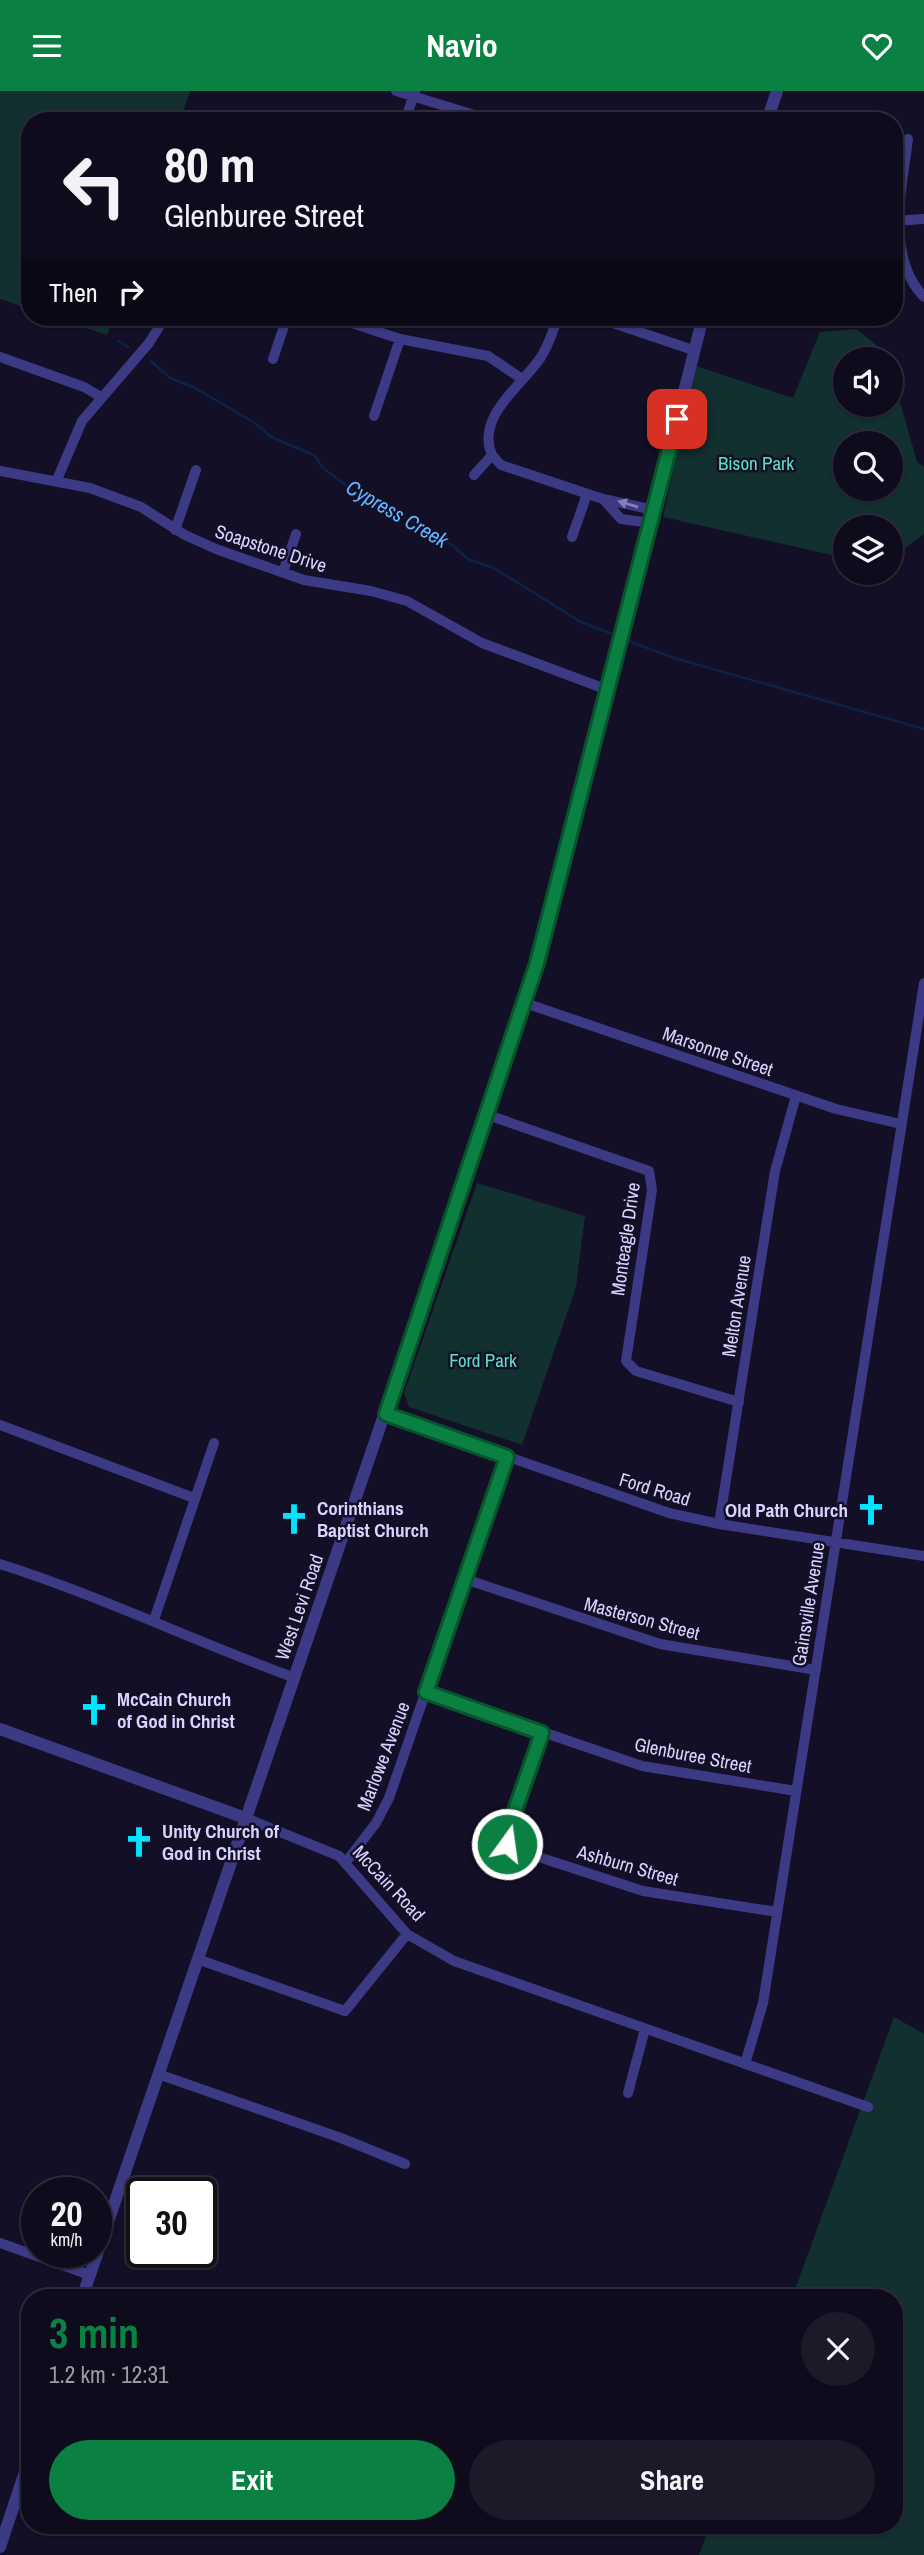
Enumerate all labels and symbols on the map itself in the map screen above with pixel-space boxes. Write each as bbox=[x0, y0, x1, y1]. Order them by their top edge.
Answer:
pin bbox=[647, 389, 707, 449]
park label: Bison Park bbox=[718, 450, 794, 476]
water label: Cypress Creek bbox=[341, 473, 455, 555]
one-way arrow bbox=[618, 498, 639, 508]
street label: Soapstone Drive bbox=[212, 518, 330, 578]
street label: Marsonne Street bbox=[659, 1020, 777, 1082]
street label: Monteagle Drive bbox=[604, 1181, 646, 1297]
street label: Melton Avenue bbox=[715, 1253, 757, 1359]
park label: Ford Park bbox=[449, 1347, 517, 1373]
street label: Ford Road bbox=[616, 1466, 694, 1512]
church icon: Old Path Church bbox=[854, 1493, 888, 1527]
place label: Corinthians Baptist Church bbox=[317, 1495, 429, 1543]
place label: Old Path Church bbox=[725, 1497, 848, 1523]
church icon: Corinthians Baptist Church bbox=[277, 1502, 311, 1536]
street label: Gainsville Avenue bbox=[785, 1540, 831, 1668]
street label: West Levi Road bbox=[269, 1550, 329, 1664]
street label: Masterson Street bbox=[581, 1590, 703, 1646]
place label: McCain Church of God in Christ bbox=[117, 1686, 235, 1734]
church icon: McCain Church of God in Christ bbox=[77, 1693, 111, 1727]
street label: Marlowe Avenue bbox=[350, 1698, 416, 1814]
street label: Glenburee Street bbox=[632, 1731, 754, 1779]
position arrow bbox=[470, 1807, 544, 1881]
place label: Unity Church of God in Christ bbox=[162, 1818, 280, 1866]
church icon: Unity Church of God in Christ bbox=[122, 1825, 156, 1859]
street label: Ashburn Street bbox=[573, 1838, 682, 1892]
street label: McCain Road bbox=[347, 1839, 431, 1927]
speed limit sign: 30 bbox=[126, 2177, 217, 2268]

